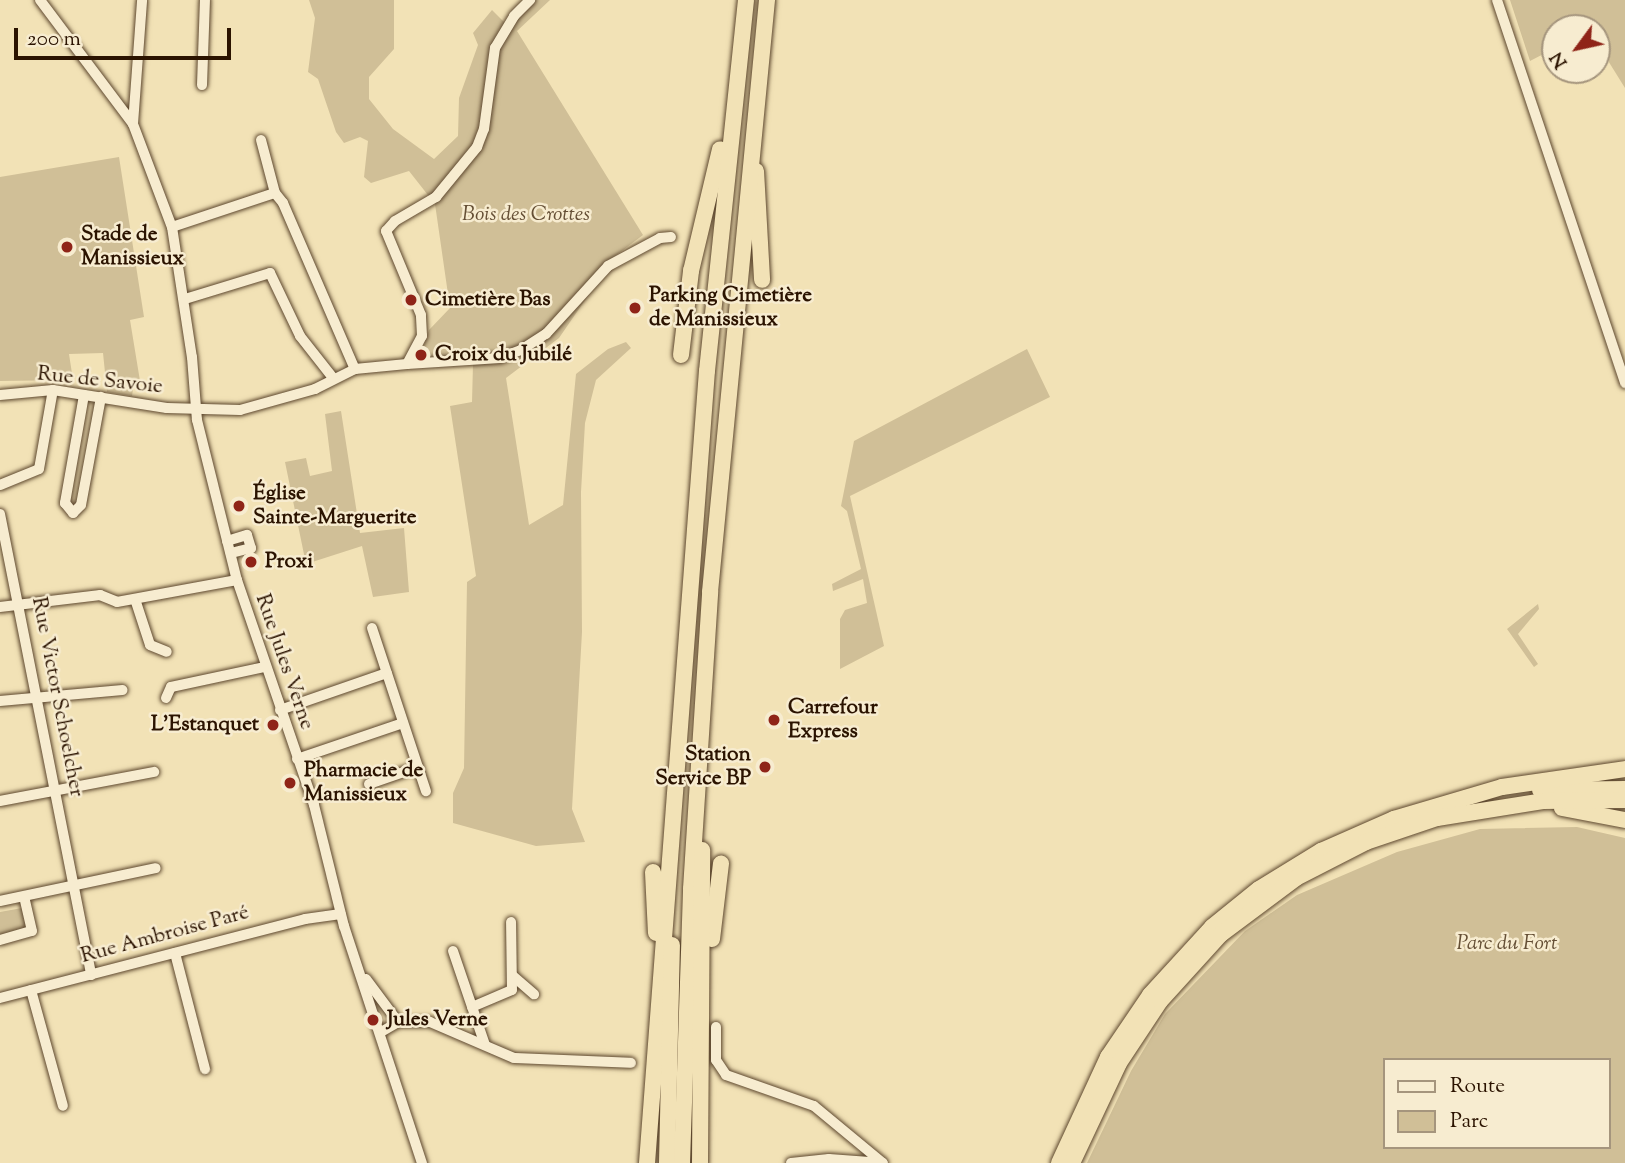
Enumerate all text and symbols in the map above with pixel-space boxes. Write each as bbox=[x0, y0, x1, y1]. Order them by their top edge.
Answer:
scale bar bbox=[18, 14, 234, 58]
north arrow bbox=[1541, 14, 1611, 84]
text: 200 m bbox=[27, 25, 81, 55]
text: N bbox=[1544, 46, 1575, 73]
park label: Bois des Crottes bbox=[462, 202, 590, 228]
place label: Stade de Manissieux bbox=[81, 222, 184, 272]
marker: Stade de Manissieux bbox=[59, 239, 75, 255]
place label: Parking Cimetière de Manissieux bbox=[649, 283, 812, 333]
place label: Cimetière Bas bbox=[425, 287, 551, 313]
marker: Cimetière Bas bbox=[403, 292, 419, 308]
marker: Parking Cimetière de Manissieux bbox=[627, 300, 643, 316]
place label: Croix du Jubilé bbox=[435, 342, 572, 368]
marker: Croix du Jubilé bbox=[413, 347, 429, 363]
street label: Rue de Savoie bbox=[36, 362, 164, 400]
place label: Église Sainte-Marguerite bbox=[253, 481, 417, 531]
marker: Église Sainte-Marguerite bbox=[231, 498, 247, 514]
place label: Proxi bbox=[265, 549, 313, 575]
marker: Proxi bbox=[243, 554, 259, 570]
street label: Rue Jules Verne bbox=[249, 591, 319, 733]
street label: Rue Victor Schoelcher bbox=[25, 595, 89, 799]
place label: Carrefour Express bbox=[788, 695, 878, 745]
place label: L'Estanquet bbox=[151, 712, 259, 738]
marker: Carrefour Express bbox=[766, 712, 782, 728]
marker: L'Estanquet bbox=[265, 717, 281, 733]
place label: Station Service BP bbox=[655, 742, 751, 792]
place label: Pharmacie de Manissieux bbox=[304, 758, 423, 808]
marker: Station Service BP bbox=[757, 759, 773, 775]
marker: Pharmacie de Manissieux bbox=[282, 775, 298, 791]
street label: Rue Ambroise Paré bbox=[78, 900, 252, 970]
park label: Parc du Fort bbox=[1457, 931, 1557, 957]
place label: Jules Verne bbox=[387, 1007, 488, 1033]
marker: Jules Verne bbox=[365, 1012, 381, 1028]
legend bbox=[1384, 1058, 1611, 1149]
text: Route bbox=[1450, 1072, 1505, 1102]
text: Parc bbox=[1450, 1107, 1488, 1137]

